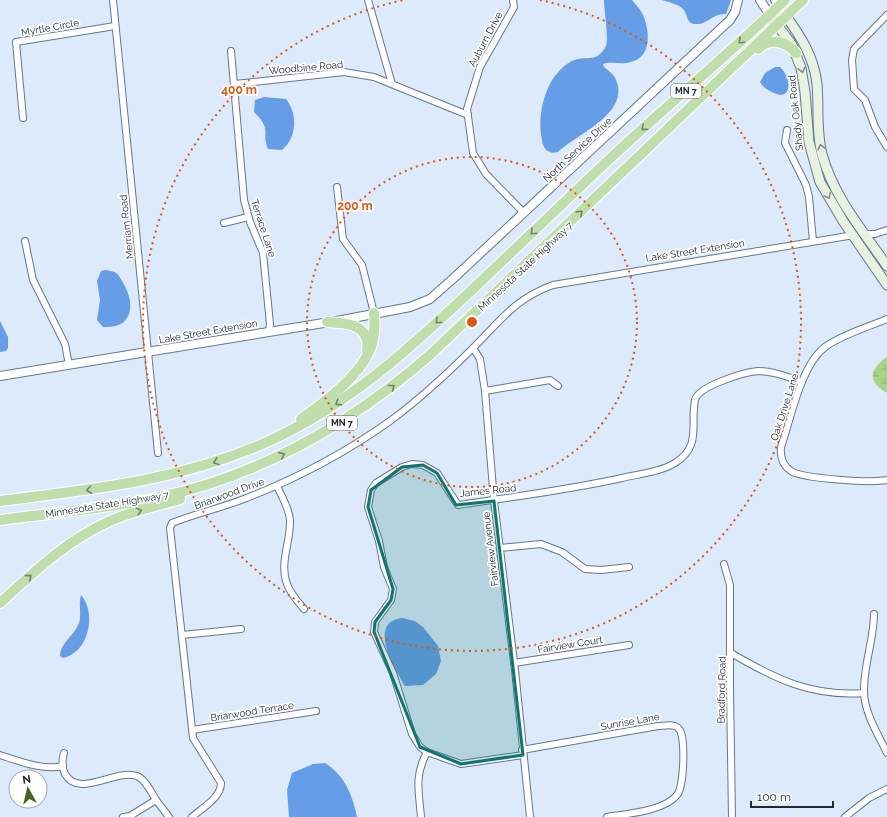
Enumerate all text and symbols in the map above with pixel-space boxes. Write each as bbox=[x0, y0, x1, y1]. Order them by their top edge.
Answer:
street label: Auburn Drive bbox=[466, 10, 505, 69]
street label: Myrtle Circle bbox=[20, 17, 80, 38]
one-way arrow bbox=[739, 37, 746, 44]
street label: Woodbine Road bbox=[268, 59, 344, 76]
one-way arrow bbox=[797, 67, 806, 74]
street label: Shady Oak Road bbox=[786, 75, 805, 151]
text: 400 m bbox=[221, 83, 257, 97]
road number: MN 7 bbox=[671, 84, 701, 98]
street label: North Service Drive bbox=[541, 115, 614, 184]
one-way arrow bbox=[642, 123, 649, 130]
one-way arrow bbox=[817, 144, 826, 151]
one-way arrow bbox=[823, 192, 831, 199]
street label: Merriam Road bbox=[118, 194, 135, 260]
street label: Terrace Lane bbox=[249, 198, 278, 259]
text: 200 m bbox=[337, 199, 373, 213]
one-way arrow bbox=[575, 210, 583, 218]
street label: Minnesota State Highway 7 bbox=[476, 219, 575, 313]
one-way arrow bbox=[530, 227, 538, 235]
street label: Lake Street Extension bbox=[645, 237, 745, 264]
centre of rings bbox=[465, 315, 479, 329]
street label: Lake Street Extension bbox=[158, 317, 258, 346]
one-way arrow bbox=[435, 317, 443, 324]
street label: Oak Drive Lane bbox=[768, 372, 801, 442]
one-way arrow bbox=[388, 384, 395, 391]
one-way arrow bbox=[335, 398, 342, 405]
road number: MN 7 bbox=[327, 416, 357, 430]
one-way arrow bbox=[278, 452, 285, 460]
one-way arrow bbox=[212, 457, 219, 466]
street label: Briarwood Drive bbox=[193, 476, 266, 511]
street label: James Road bbox=[459, 482, 517, 499]
one-way arrow bbox=[86, 485, 92, 494]
street label: Minnesota State Highway 7 bbox=[45, 489, 170, 520]
one-way arrow bbox=[135, 507, 142, 516]
street label: Fairview Avenue bbox=[480, 511, 501, 587]
one-way arrow bbox=[24, 574, 32, 582]
street label: Fairview Court bbox=[537, 634, 604, 655]
street label: Bradford Road bbox=[715, 656, 728, 724]
street label: Briarwood Terrace bbox=[210, 699, 295, 724]
street label: Sunrise Lane bbox=[600, 711, 661, 732]
north arrow bbox=[8, 769, 48, 809]
text: N bbox=[22, 773, 32, 787]
scale bar bbox=[751, 783, 833, 809]
text: 100 m bbox=[757, 790, 791, 804]

